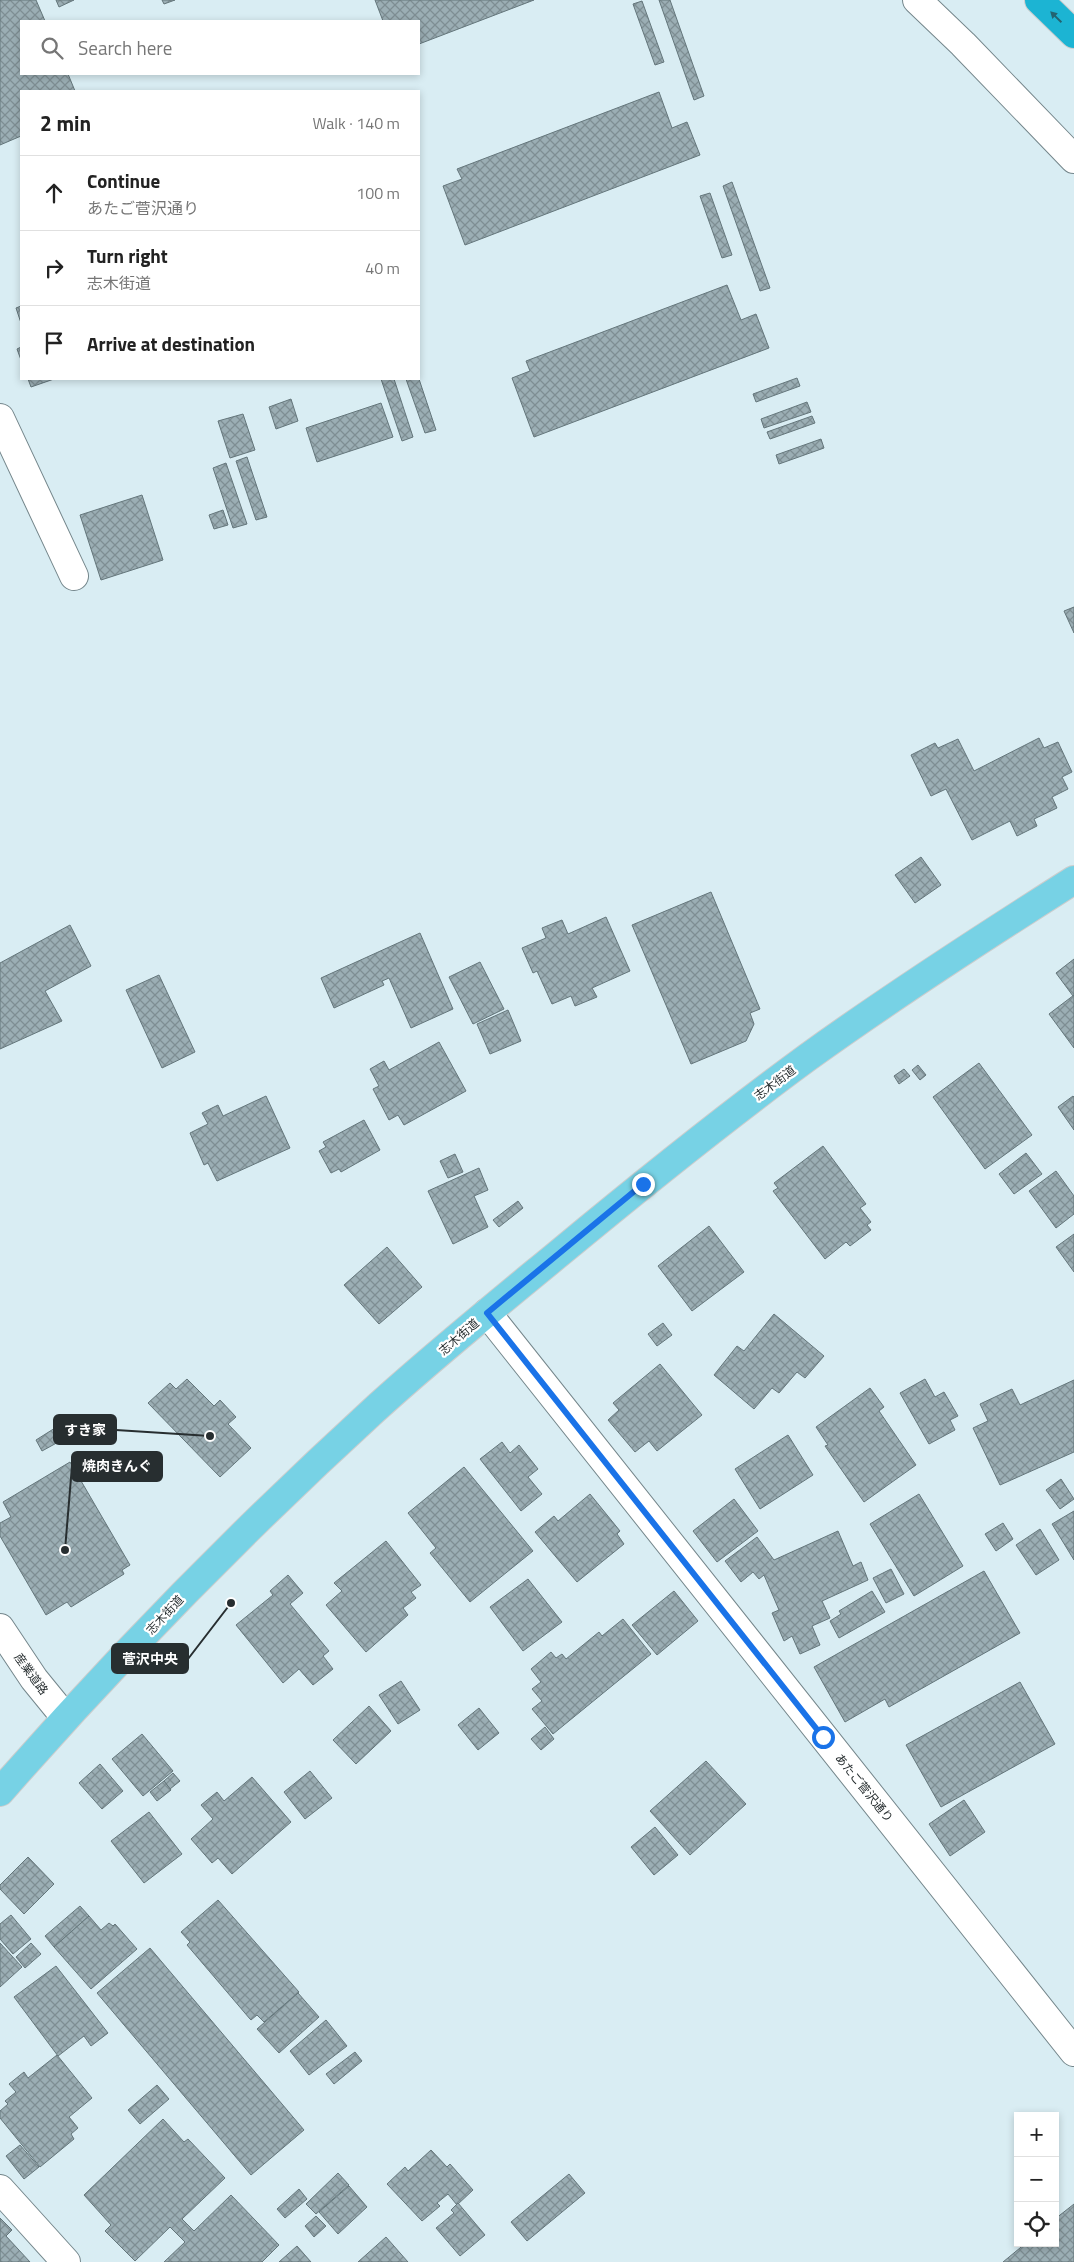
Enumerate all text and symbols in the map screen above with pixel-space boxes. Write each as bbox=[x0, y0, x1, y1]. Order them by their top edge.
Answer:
one-way arrow bbox=[1051, 11, 1063, 23]
search box bbox=[20, 20, 420, 75]
text: Search here bbox=[78, 33, 172, 62]
icon: search bbox=[38, 34, 66, 62]
text: 2 min bbox=[40, 107, 91, 139]
text: Walk · 140 m bbox=[312, 111, 400, 135]
text: Continue bbox=[87, 166, 160, 195]
icon: ahead bbox=[40, 179, 68, 207]
text: 100 m bbox=[356, 181, 400, 205]
text: あたご菅沢通り bbox=[87, 196, 199, 220]
text: Turn right bbox=[87, 241, 168, 270]
icon: right bbox=[40, 254, 68, 282]
text: 40 m bbox=[365, 256, 400, 280]
text: 志木街道 bbox=[87, 271, 151, 295]
icon: arrive bbox=[40, 329, 68, 357]
text: Arrive at destination bbox=[87, 329, 255, 358]
street label: 志木街道 bbox=[750, 1061, 800, 1105]
route end bbox=[632, 1173, 655, 1196]
street label: 志木街道 bbox=[434, 1314, 483, 1360]
callout: すき家 bbox=[54, 1415, 116, 1444]
text: すき家 bbox=[64, 1419, 106, 1440]
callout: 焼肉きんぐ bbox=[72, 1452, 162, 1481]
text: 焼肉きんぐ bbox=[82, 1455, 152, 1476]
street label: 志木街道 bbox=[141, 1591, 188, 1639]
callout: 菅沢中央 bbox=[112, 1644, 188, 1673]
text: 菅沢中央 bbox=[122, 1648, 178, 1669]
street label: 産業道路 bbox=[10, 1649, 53, 1699]
route start bbox=[812, 1726, 835, 1749]
street label: あたご菅沢通り bbox=[831, 1749, 898, 1826]
map controls bbox=[1014, 2112, 1059, 2247]
button: + bbox=[1014, 2112, 1059, 2157]
button: − bbox=[1014, 2157, 1059, 2202]
button: locate bbox=[1014, 2202, 1059, 2247]

